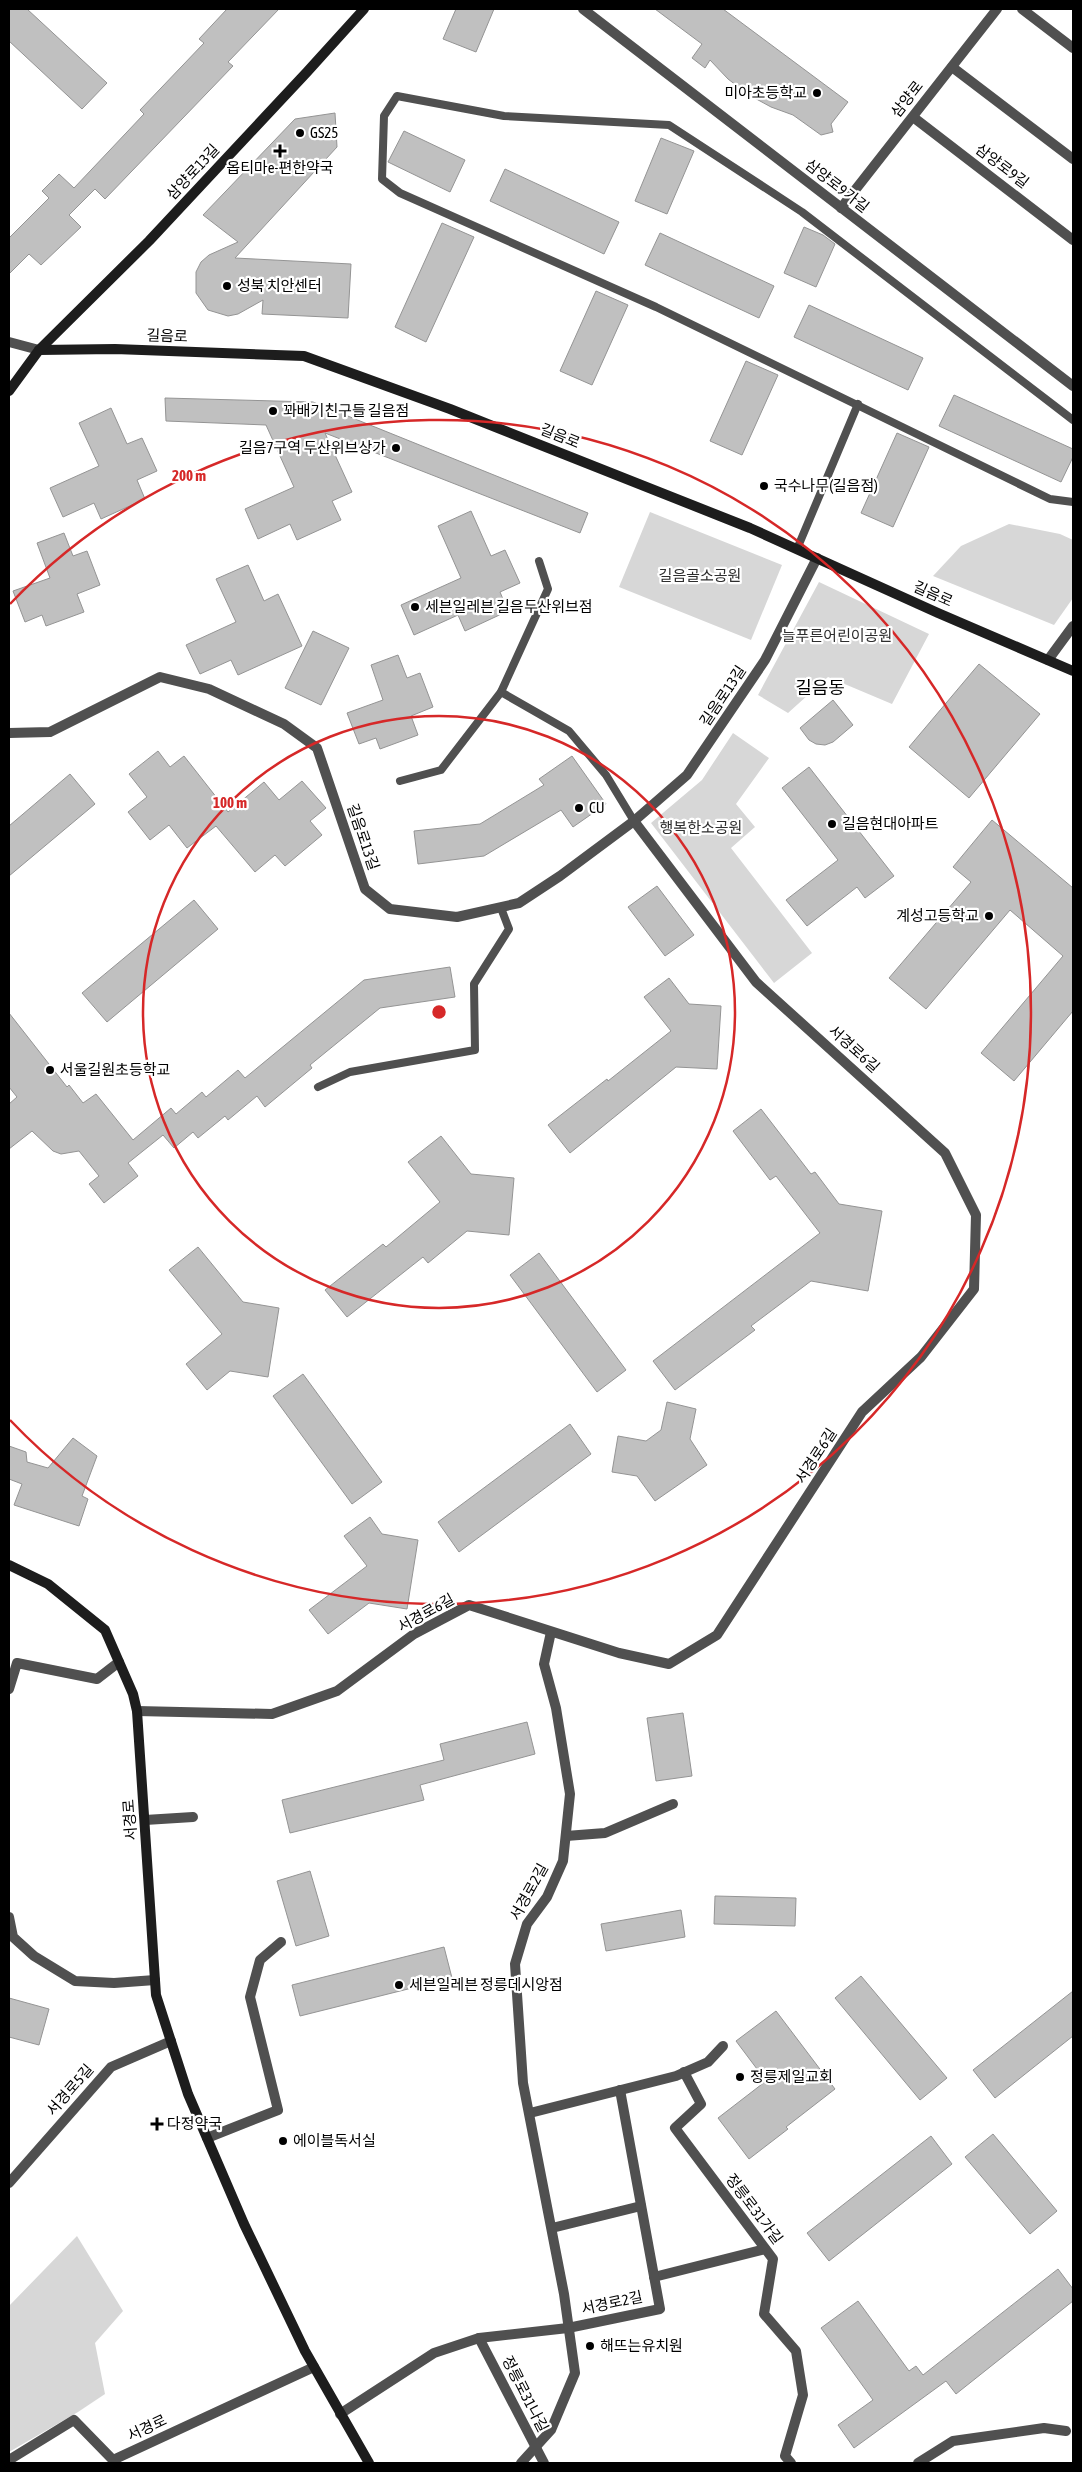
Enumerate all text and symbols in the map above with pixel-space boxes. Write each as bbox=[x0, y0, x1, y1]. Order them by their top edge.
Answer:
street label: 삼양로 bbox=[887, 77, 926, 120]
place label: 미아초등학교 bbox=[724, 84, 807, 101]
marker: 미아초등학교 bbox=[811, 87, 823, 99]
place label: GS25 bbox=[310, 124, 338, 141]
marker: GS25 bbox=[294, 127, 306, 139]
street label: 삼양로9길 bbox=[972, 140, 1032, 191]
street label: 삼양로13길 bbox=[163, 141, 222, 203]
marker: 옵티마e-편한약국 bbox=[274, 145, 286, 157]
street label: 삼양로9가길 bbox=[802, 155, 873, 216]
place label: 옵티마e-편한약국 bbox=[226, 159, 334, 176]
place label: 성북 치안센터 bbox=[237, 277, 322, 294]
marker: 성북 치안센터 bbox=[221, 280, 233, 292]
street label: 길음로 bbox=[146, 326, 188, 345]
place label: 꽈배기친구들 길음점 bbox=[283, 402, 409, 419]
marker: 꽈배기친구들 길음점 bbox=[267, 405, 279, 417]
street label: 길음로 bbox=[538, 420, 583, 451]
place label: 길음7구역 두산위브상가 bbox=[239, 439, 386, 456]
marker: 길음7구역 두산위브상가 bbox=[390, 442, 402, 454]
text: 200 m bbox=[172, 467, 206, 484]
place label: 국수나무(길음점) bbox=[774, 477, 878, 494]
marker: 국수나무(길음점) bbox=[758, 480, 770, 492]
park label: 길음골소공원 bbox=[659, 567, 741, 584]
street label: 길음로 bbox=[911, 577, 956, 610]
place label: 세븐일레븐 길음두산위브점 bbox=[425, 598, 593, 615]
marker: 세븐일레븐 길음두산위브점 bbox=[409, 601, 421, 613]
park label: 늘푸른어린이공원 bbox=[782, 627, 892, 644]
street label: 길음로13길 bbox=[696, 662, 749, 729]
district label: 길음동 bbox=[795, 677, 845, 698]
text: 100 m bbox=[213, 794, 247, 811]
place label: CU bbox=[589, 799, 605, 816]
street label: 길음로13길 bbox=[344, 801, 383, 872]
marker: CU bbox=[573, 802, 585, 814]
place label: 길음현대아파트 bbox=[842, 815, 939, 832]
marker: 길음현대아파트 bbox=[826, 818, 838, 830]
park label: 행복한소공원 bbox=[660, 819, 742, 836]
place label: 계성고등학교 bbox=[896, 907, 979, 924]
marker: 계성고등학교 bbox=[983, 910, 995, 922]
centre of rings bbox=[430, 1003, 448, 1021]
street label: 서경로6길 bbox=[826, 1021, 883, 1076]
place label: 서울길원초등학교 bbox=[60, 1061, 170, 1078]
marker: 서울길원초등학교 bbox=[44, 1064, 56, 1076]
street label: 서경로6길 bbox=[791, 1425, 840, 1486]
street label: 서경로6길 bbox=[394, 1590, 457, 1635]
street label: 서경로 bbox=[120, 1799, 139, 1841]
street label: 서경로2길 bbox=[506, 1860, 551, 1923]
place label: 세븐일레븐 정릉데시앙점 bbox=[409, 1976, 563, 1993]
marker: 세븐일레븐 정릉데시앙점 bbox=[393, 1979, 405, 1991]
street label: 서경로5길 bbox=[43, 2061, 96, 2119]
place label: 정릉제일교회 bbox=[750, 2068, 833, 2085]
marker: 정릉제일교회 bbox=[734, 2071, 746, 2083]
place label: 다정약국 bbox=[167, 2115, 222, 2132]
marker: 다정약국 bbox=[151, 2118, 163, 2130]
place label: 에이블독서실 bbox=[293, 2132, 376, 2149]
marker: 에이블독서실 bbox=[277, 2135, 289, 2147]
street label: 정릉로31가길 bbox=[723, 2170, 786, 2247]
street label: 서경로2길 bbox=[580, 2288, 644, 2317]
place label: 해뜨는유치원 bbox=[600, 2337, 683, 2354]
marker: 해뜨는유치원 bbox=[584, 2340, 596, 2352]
street label: 정릉로31나길 bbox=[499, 2353, 552, 2435]
street label: 서경로 bbox=[124, 2411, 169, 2444]

